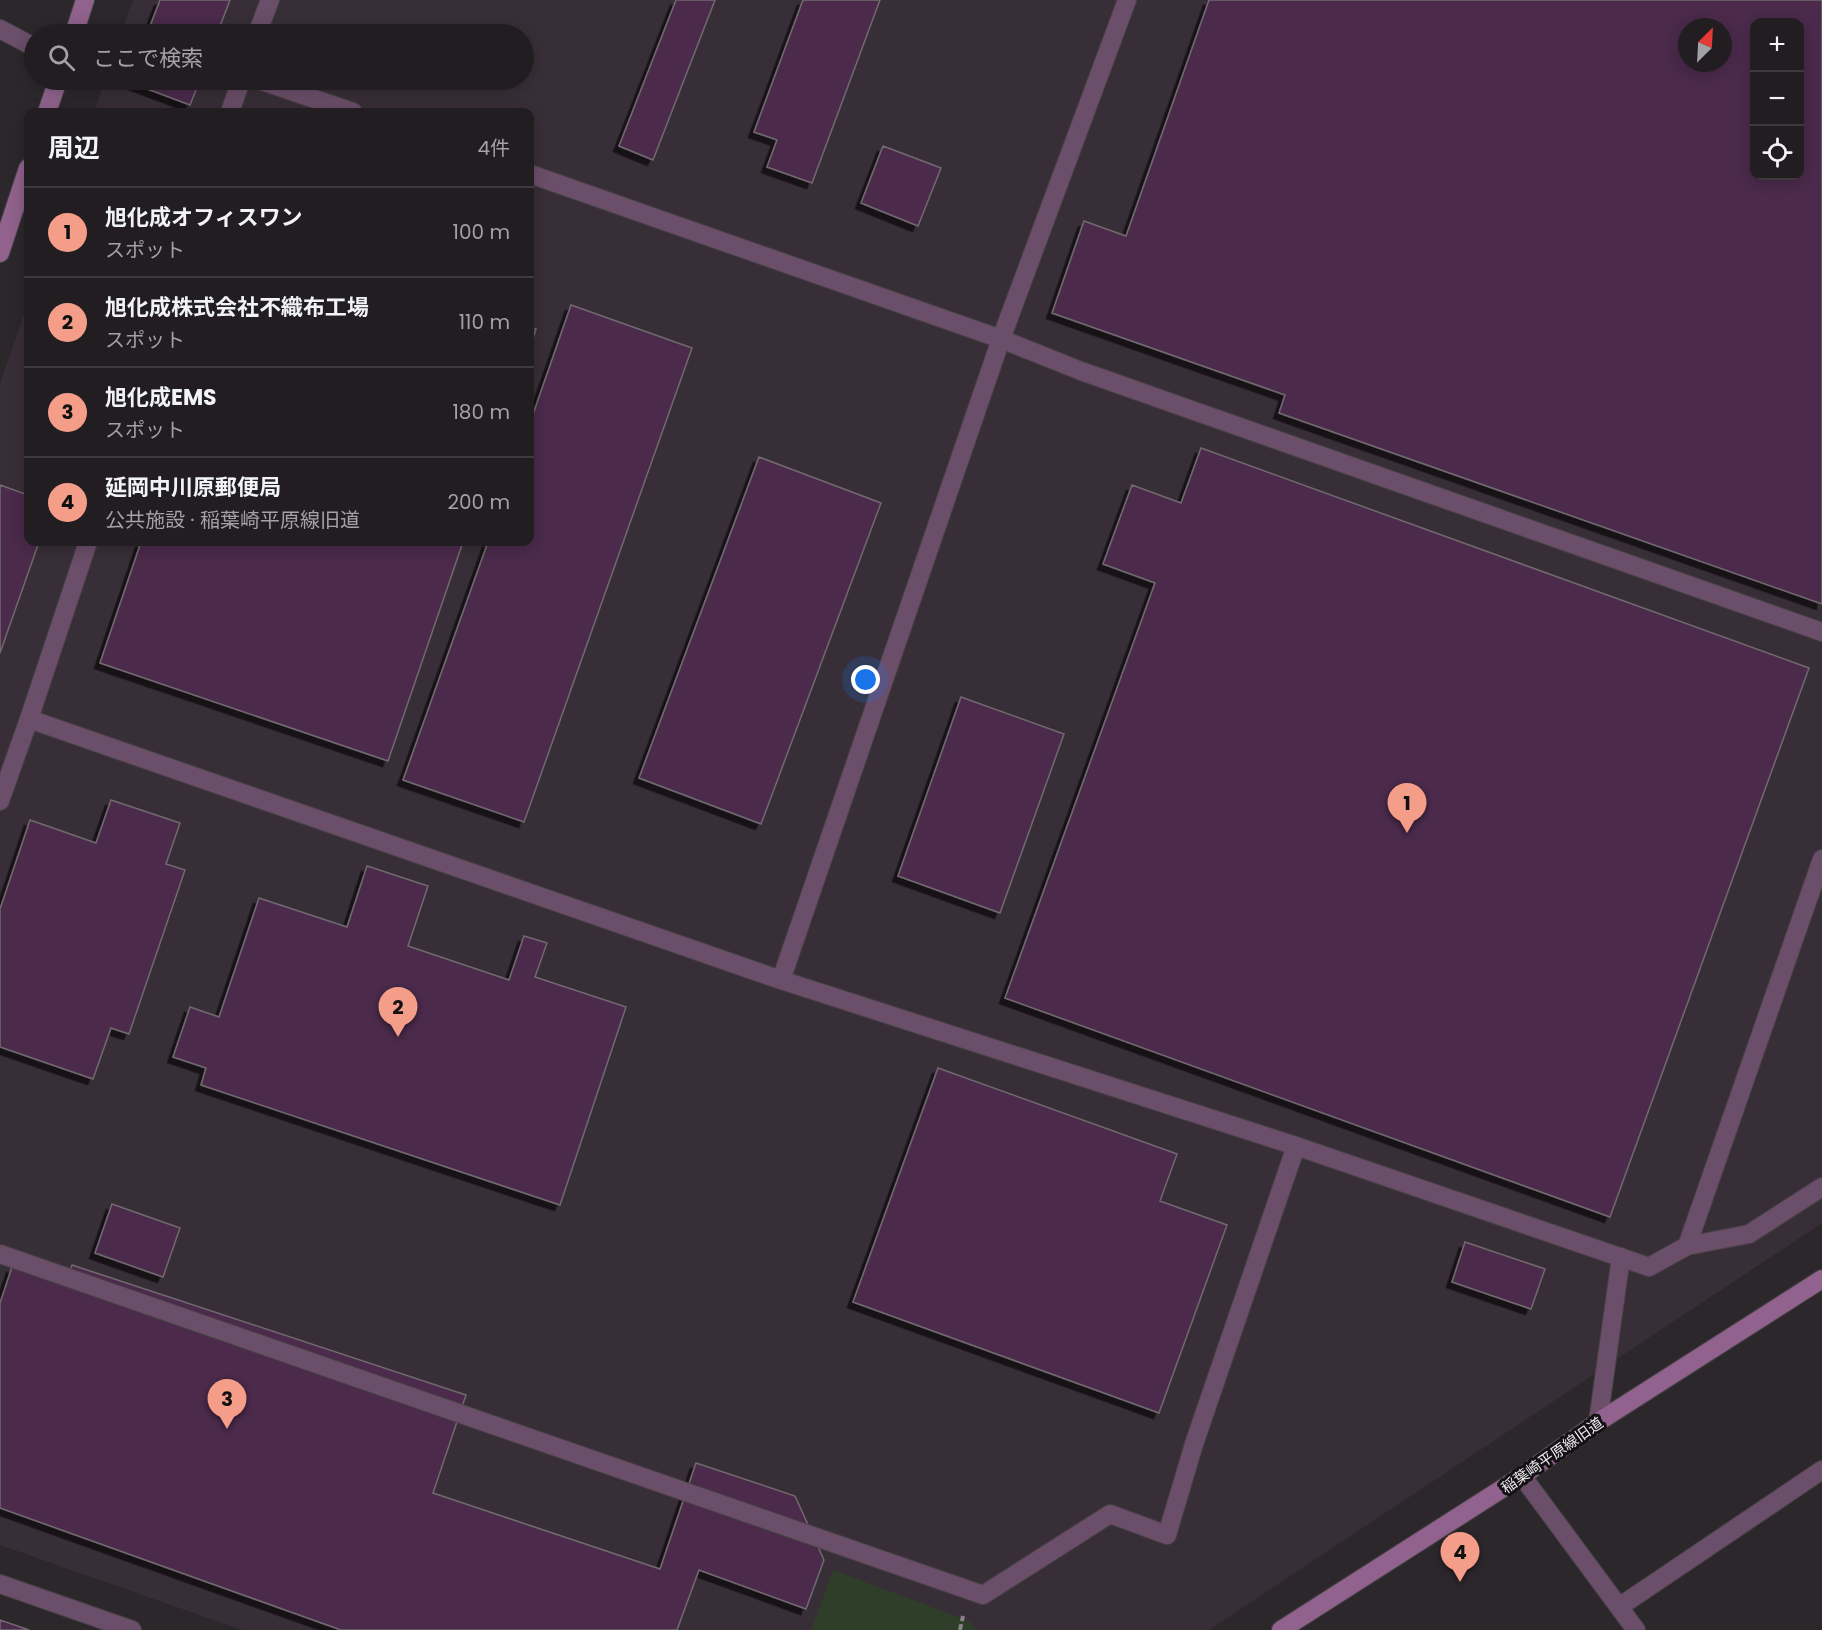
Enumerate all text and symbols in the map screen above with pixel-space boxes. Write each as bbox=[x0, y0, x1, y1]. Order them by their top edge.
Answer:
north arrow bbox=[1678, 18, 1732, 72]
map controls bbox=[1750, 18, 1804, 180]
button: + bbox=[1750, 18, 1804, 72]
search box bbox=[24, 24, 534, 90]
icon: search bbox=[45, 41, 78, 74]
text: ここで検索 bbox=[93, 43, 203, 74]
button: − bbox=[1750, 72, 1804, 126]
button: locate bbox=[1750, 126, 1804, 180]
text: 周辺 bbox=[48, 130, 100, 166]
text: 4件 bbox=[477, 134, 510, 162]
text: 旭化成オフィスワン bbox=[105, 202, 303, 233]
text: 1 bbox=[64, 218, 71, 246]
text: 100 m bbox=[453, 218, 510, 246]
text: スポット bbox=[105, 236, 185, 264]
text: 旭化成株式会社不織布工場 bbox=[105, 292, 369, 323]
text: 2 bbox=[62, 308, 73, 336]
text: 110 m bbox=[459, 308, 510, 336]
text: スポット bbox=[105, 326, 185, 354]
text: 旭化成EMS bbox=[105, 382, 217, 413]
text: 3 bbox=[61, 398, 74, 426]
text: 180 m bbox=[452, 398, 510, 426]
text: スポット bbox=[105, 416, 185, 444]
text: 延岡中川原郵便局 bbox=[105, 472, 281, 503]
text: 4 bbox=[61, 488, 74, 516]
text: 200 m bbox=[447, 488, 510, 516]
text: 公共施設 · 稲葉崎平原線旧道 bbox=[105, 506, 360, 534]
your location bbox=[851, 665, 880, 694]
pin: 1 bbox=[1388, 784, 1426, 833]
pin: 2 bbox=[378, 988, 418, 1037]
pin: 3 bbox=[208, 1380, 246, 1429]
street label: 稲葉崎平原線旧道 bbox=[1497, 1412, 1607, 1498]
pin: 4 bbox=[1440, 1532, 1480, 1582]

